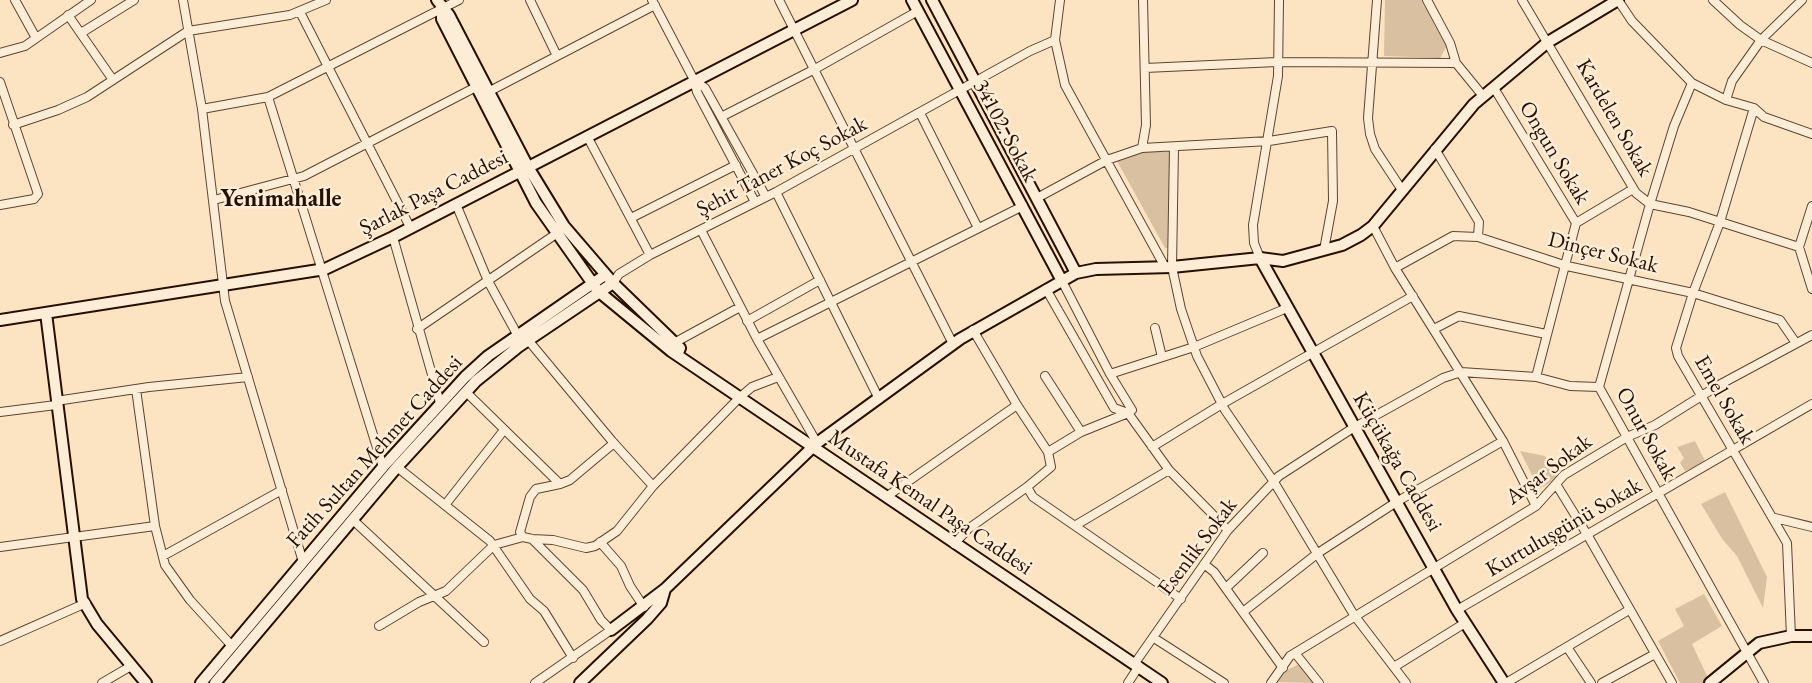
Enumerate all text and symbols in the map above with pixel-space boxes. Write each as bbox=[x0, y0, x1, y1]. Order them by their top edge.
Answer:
street label: Kardelen Sokak bbox=[1570, 55, 1658, 181]
street label: 34102. Sokak bbox=[967, 75, 1043, 187]
street label: Ongun Sokak bbox=[1513, 97, 1595, 209]
street label: Şehit Taner Koç Sokak bbox=[692, 111, 872, 223]
street label: Şarlak Paşa Caddesi bbox=[355, 144, 513, 242]
district label: Yenimahalle bbox=[220, 185, 342, 213]
street label: Dinçer Sokak bbox=[1545, 227, 1661, 279]
street label: Fatih Sultan Mehmet Caddesi bbox=[281, 350, 469, 554]
street label: Emel Sokak bbox=[1688, 351, 1760, 449]
street label: Onur Sokak bbox=[1610, 383, 1682, 485]
street label: Küçükağa Caddesi bbox=[1346, 388, 1448, 536]
street label: Mustafa Kemal Paşa Caddesi bbox=[823, 425, 1037, 581]
street label: Avşar Sokak bbox=[1501, 429, 1597, 511]
street label: Kurtuluşgünü Sokak bbox=[1481, 473, 1647, 583]
street label: Esenlik Sokak bbox=[1153, 493, 1243, 601]

